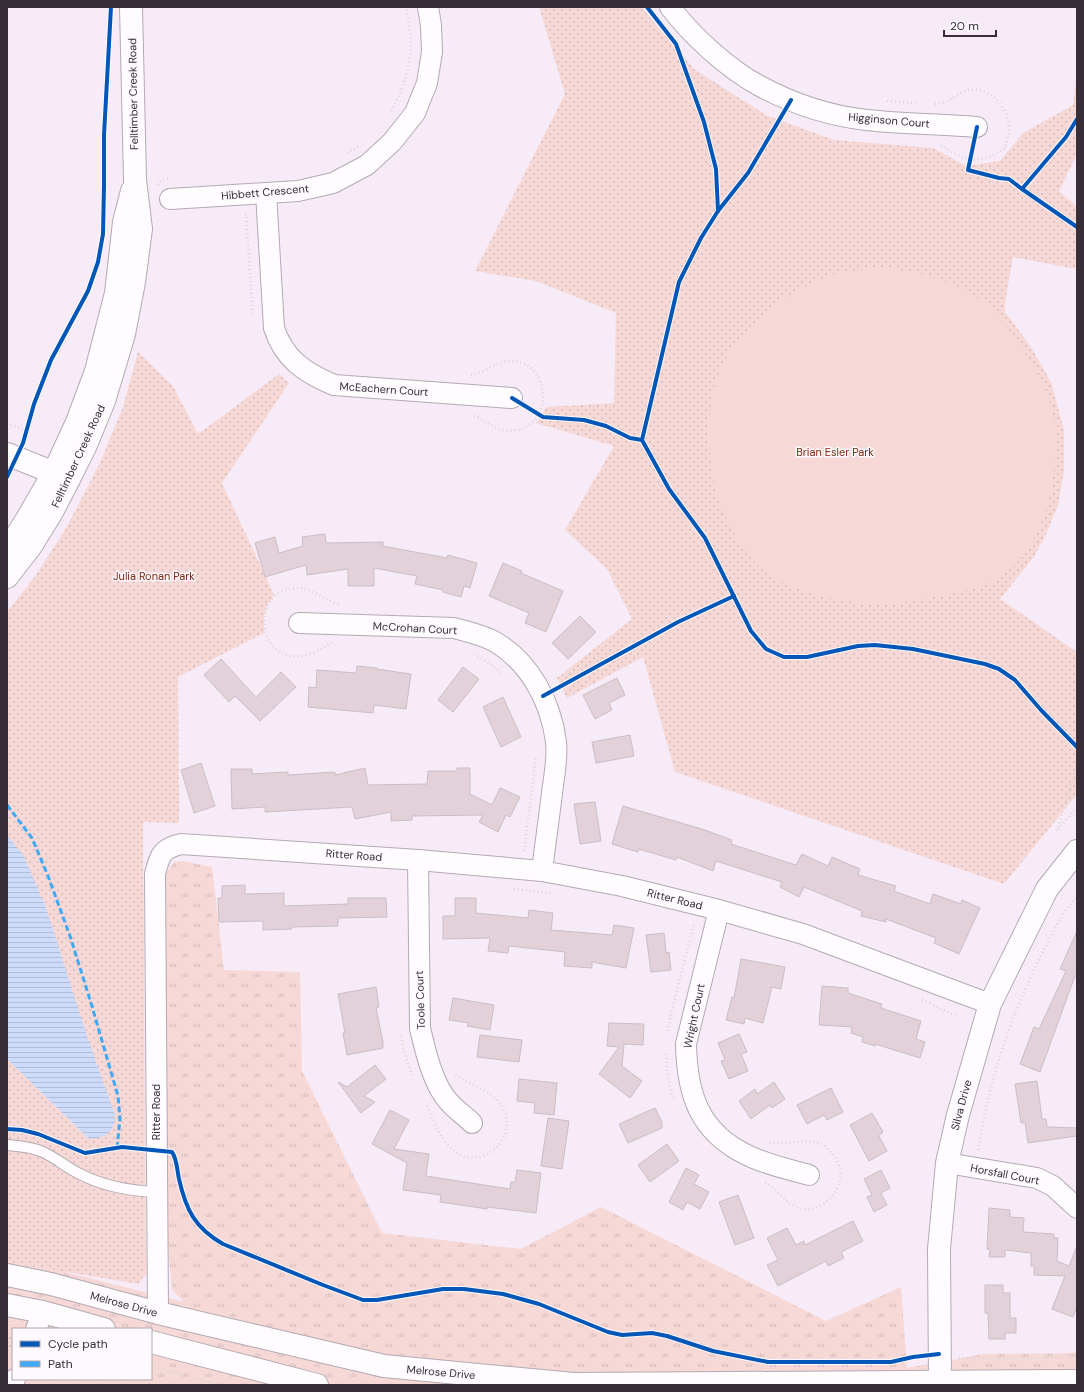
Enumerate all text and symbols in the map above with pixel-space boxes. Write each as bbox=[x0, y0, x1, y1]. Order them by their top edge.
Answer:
scale bar bbox=[944, 12, 996, 38]
text: 20 m bbox=[950, 18, 979, 34]
street label: Felltimber Creek Road bbox=[125, 38, 141, 150]
street label: Higginson Court bbox=[848, 109, 930, 131]
street label: Hibbett Crescent bbox=[220, 181, 310, 203]
street label: McEachern Court bbox=[339, 379, 429, 399]
street label: Felltimber Creek Road bbox=[48, 402, 108, 510]
park label: Brian Esler Park bbox=[796, 445, 874, 459]
park label: Julia Ronan Park bbox=[113, 569, 195, 583]
street label: McCrohan Court bbox=[372, 619, 458, 637]
street label: Ritter Road bbox=[325, 846, 383, 864]
street label: Ritter Road bbox=[646, 885, 704, 913]
street label: Toole Court bbox=[412, 970, 428, 1030]
street label: Wright Court bbox=[680, 982, 708, 1050]
street label: Silva Drive bbox=[948, 1078, 974, 1132]
street label: Ritter Road bbox=[149, 1084, 163, 1140]
street label: Horsfall Court bbox=[969, 1160, 1041, 1188]
street label: Melrose Drive bbox=[89, 1288, 159, 1320]
legend bbox=[12, 1328, 152, 1380]
text: Cycle path bbox=[48, 1336, 108, 1352]
text: Path bbox=[48, 1356, 73, 1372]
street label: Melrose Drive bbox=[406, 1362, 476, 1382]

